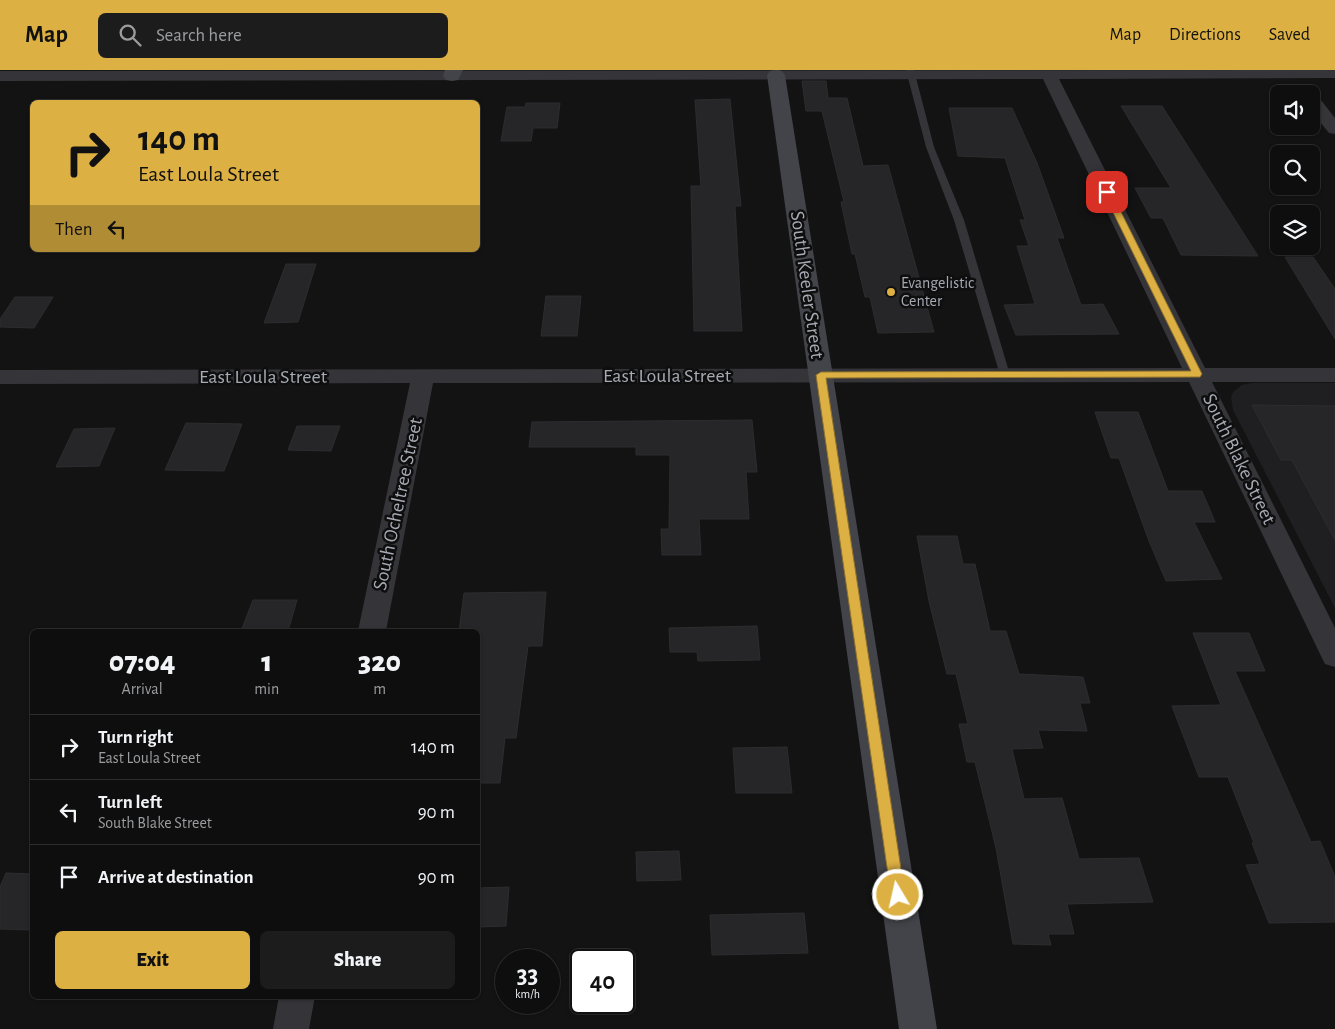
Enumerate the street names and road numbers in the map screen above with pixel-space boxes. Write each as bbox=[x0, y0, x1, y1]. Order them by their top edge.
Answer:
street label: South Keeler Street bbox=[787, 210, 827, 361]
street label: East Loula Street bbox=[603, 366, 732, 386]
street label: East Loula Street bbox=[199, 367, 328, 387]
street label: South Blake Street bbox=[1199, 391, 1279, 528]
street label: South Ocheltree Street bbox=[370, 415, 426, 592]

